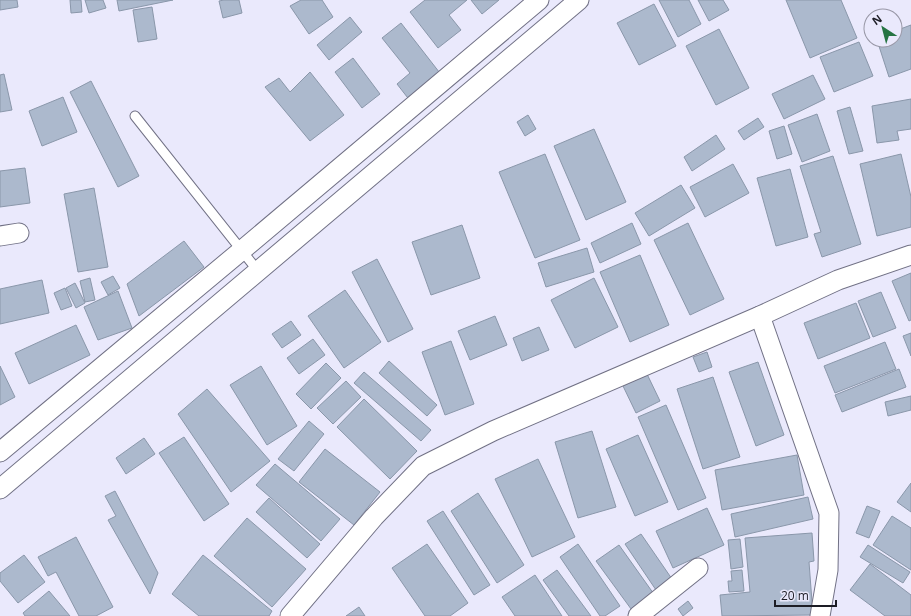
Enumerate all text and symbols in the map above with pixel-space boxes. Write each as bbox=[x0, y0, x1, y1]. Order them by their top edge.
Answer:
north arrow bbox=[863, 8, 903, 48]
text: N bbox=[869, 11, 885, 28]
scale bar bbox=[775, 582, 836, 608]
text: 20 m bbox=[781, 587, 809, 604]

